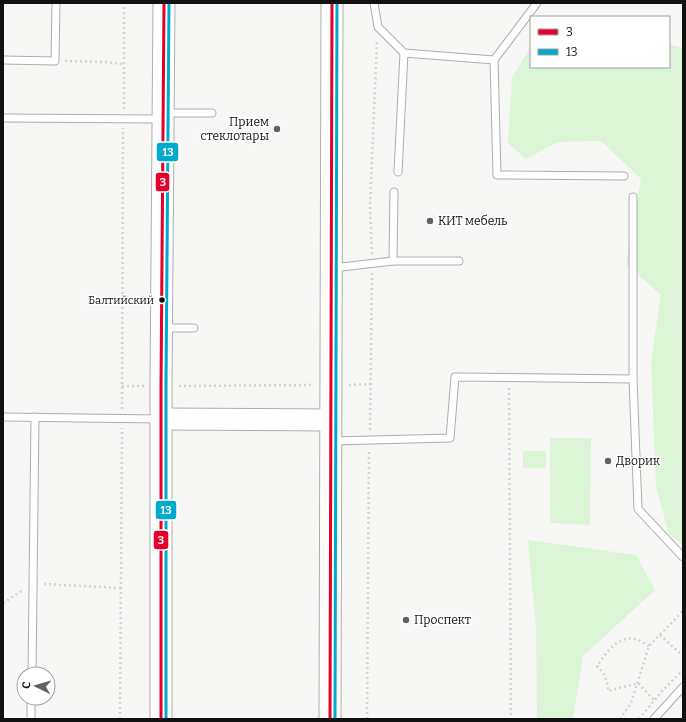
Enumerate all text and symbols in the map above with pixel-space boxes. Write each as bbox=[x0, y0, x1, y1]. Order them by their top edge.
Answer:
legend bbox=[530, 16, 670, 68]
text: 3 bbox=[566, 25, 573, 39]
text: 13 bbox=[566, 45, 578, 59]
place label: Прием стеклотары bbox=[201, 115, 269, 143]
marker: Прием стеклотары bbox=[272, 124, 282, 134]
line badge: 13 bbox=[156, 142, 179, 162]
text: 13 bbox=[162, 146, 174, 159]
line badge: 3 bbox=[155, 172, 170, 192]
text: 3 bbox=[160, 176, 166, 189]
place label: КИТ мебель bbox=[438, 214, 507, 228]
marker: КИТ мебель bbox=[425, 216, 435, 226]
place label: Балтийский bbox=[88, 294, 154, 307]
marker: Балтийский bbox=[157, 295, 167, 305]
place label: Дворик bbox=[616, 454, 660, 468]
marker: Дворик bbox=[603, 456, 613, 466]
line badge: 13 bbox=[155, 500, 177, 520]
text: 13 bbox=[160, 504, 172, 517]
line badge: 3 bbox=[153, 530, 169, 550]
text: 3 bbox=[158, 534, 164, 547]
place label: Проспект bbox=[414, 613, 471, 627]
marker: Проспект bbox=[401, 615, 411, 625]
north arrow bbox=[16, 666, 56, 706]
text: С bbox=[20, 681, 33, 689]

